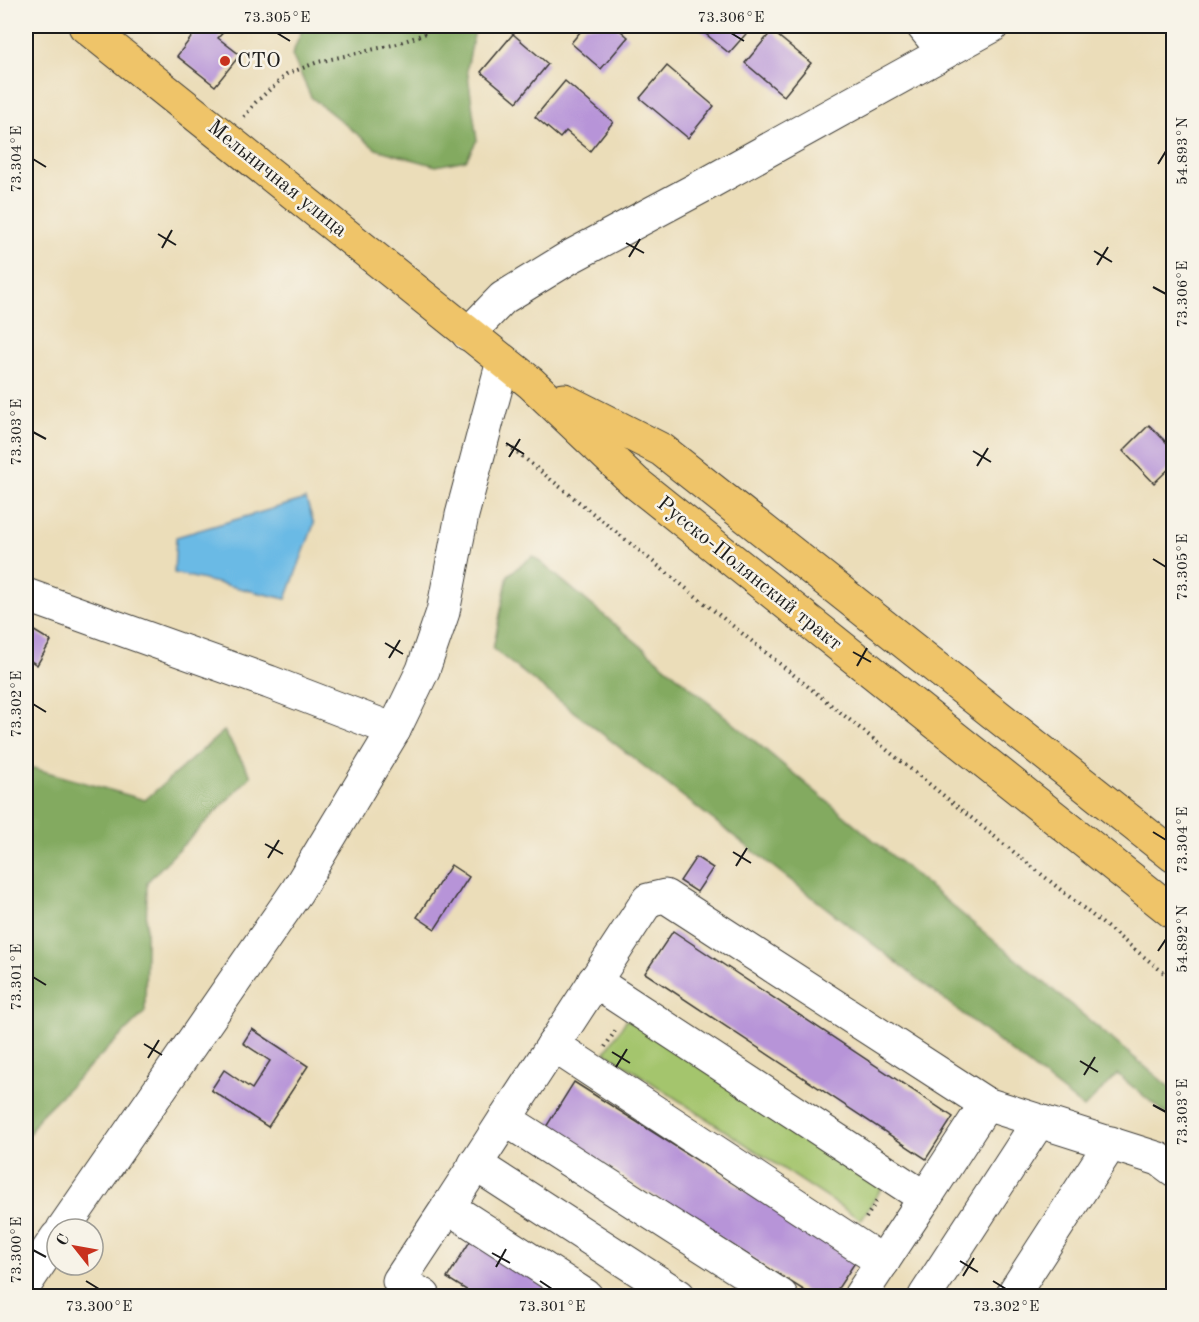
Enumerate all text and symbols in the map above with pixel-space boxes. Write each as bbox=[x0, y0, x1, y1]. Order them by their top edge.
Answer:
text: 73.305°E bbox=[244, 11, 310, 26]
text: 73.306°E bbox=[698, 11, 764, 26]
place label: СТО bbox=[237, 51, 281, 72]
marker: СТО bbox=[218, 54, 232, 68]
street label: Мельничная улица bbox=[203, 117, 351, 241]
text: 54.893°N bbox=[1176, 117, 1191, 185]
text: 73.304°E bbox=[10, 126, 25, 192]
text: 73.306°E bbox=[1176, 261, 1191, 327]
text: 73.303°E bbox=[10, 399, 25, 465]
street label: Русско-Полянский тракт bbox=[653, 493, 846, 655]
text: 73.305°E bbox=[1176, 534, 1191, 600]
text: 73.302°E bbox=[10, 671, 25, 737]
text: 73.304°E bbox=[1176, 807, 1191, 873]
text: 54.892°N bbox=[1176, 905, 1191, 973]
text: 73.301°E bbox=[10, 944, 25, 1010]
text: 73.303°E bbox=[1176, 1079, 1191, 1145]
text: 73.300°E bbox=[10, 1217, 25, 1283]
north arrow bbox=[45, 1217, 105, 1277]
text: С bbox=[54, 1232, 73, 1249]
text: 73.300°E bbox=[66, 1300, 132, 1315]
text: 73.301°E bbox=[519, 1300, 585, 1315]
text: 73.302°E bbox=[973, 1300, 1039, 1315]

